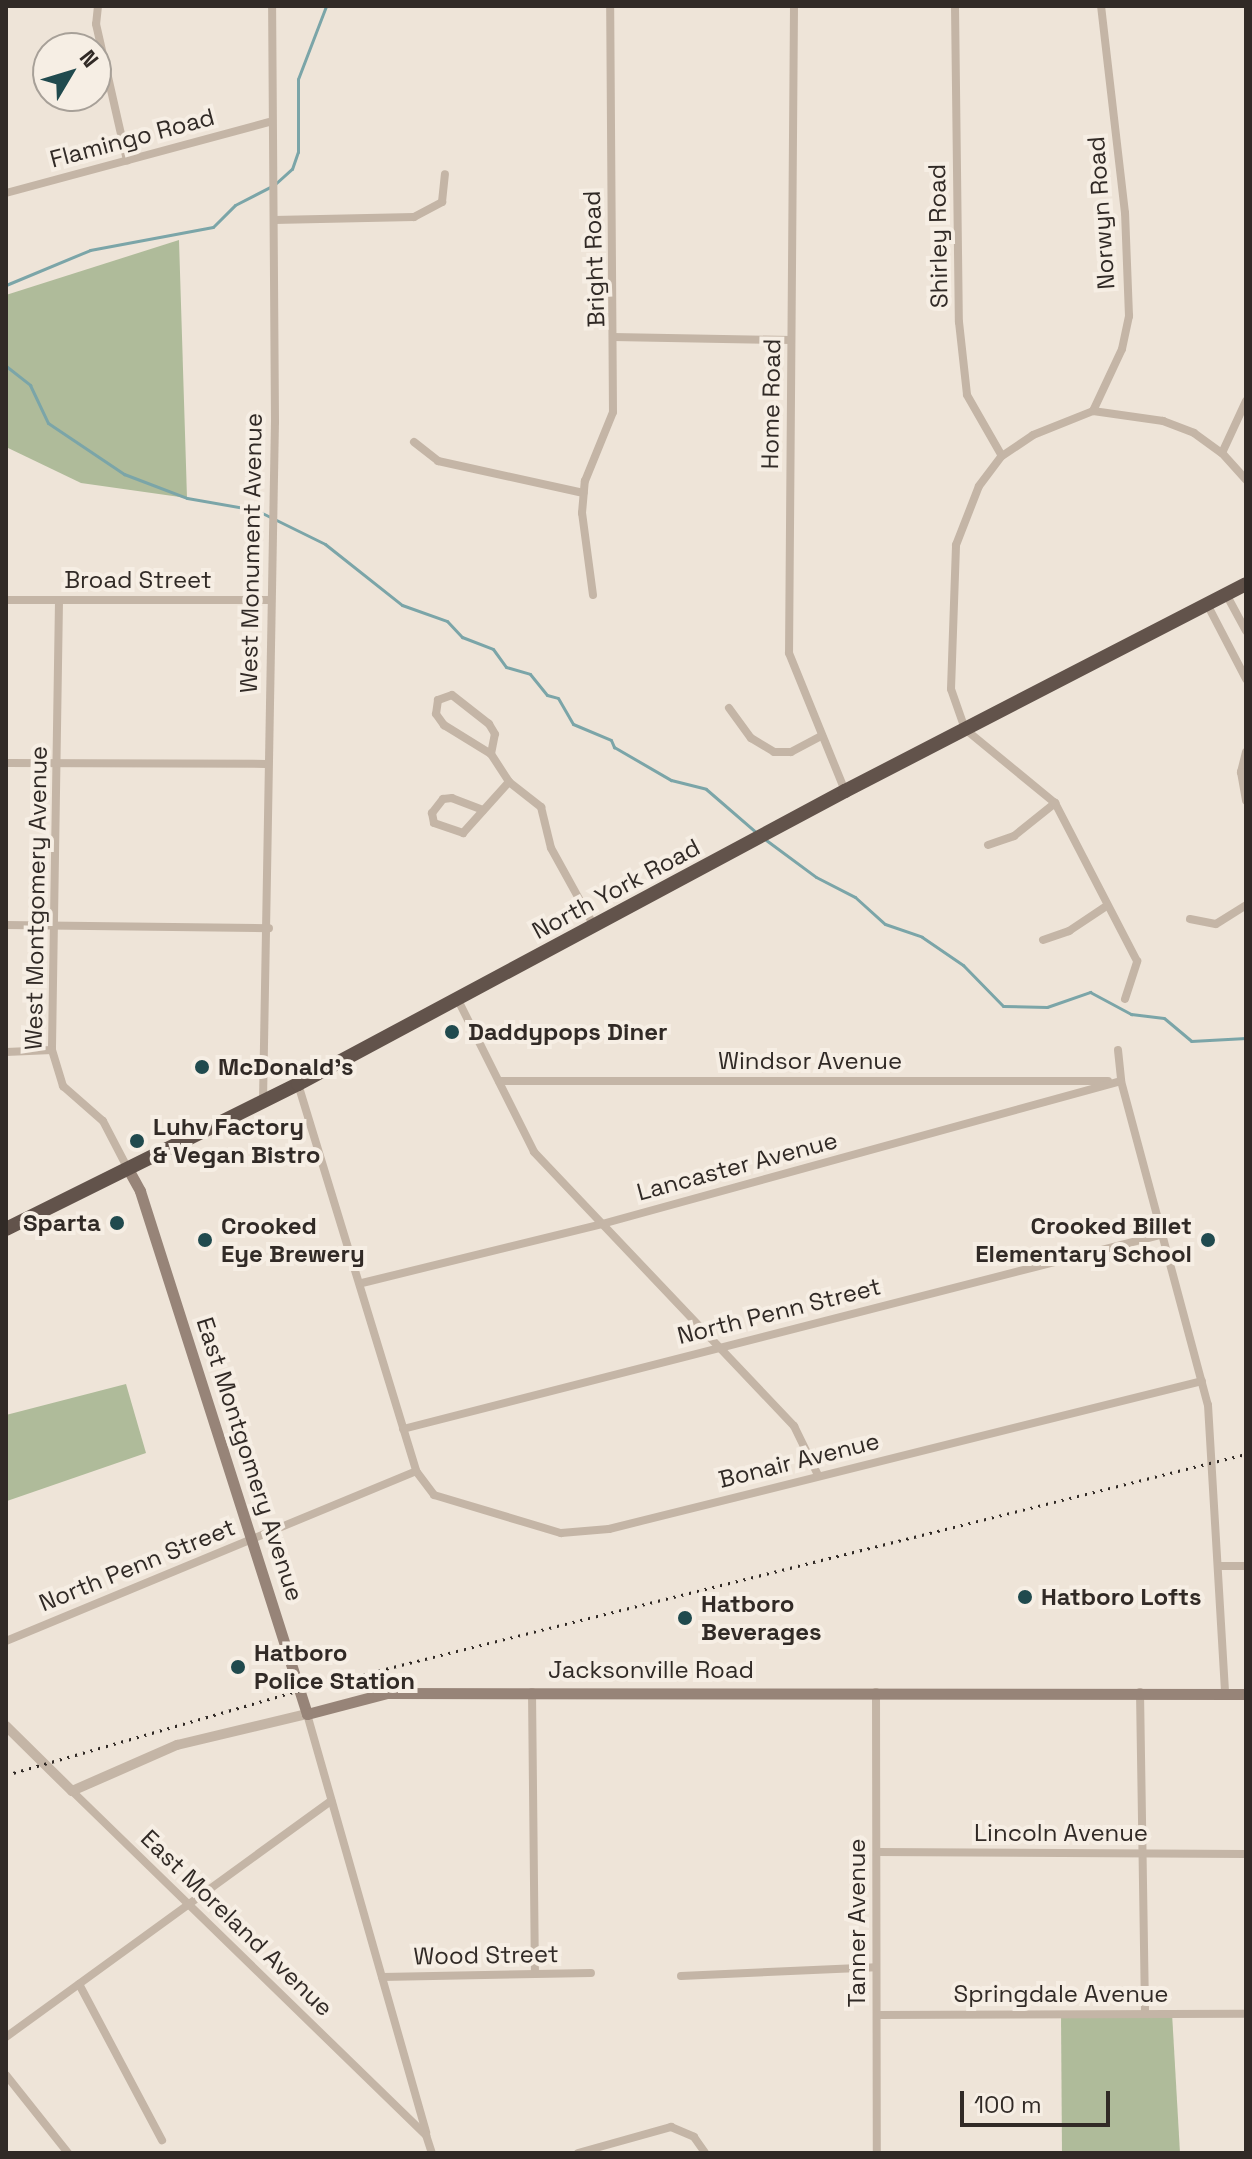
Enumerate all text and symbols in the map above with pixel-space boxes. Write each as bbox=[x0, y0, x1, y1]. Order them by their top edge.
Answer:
north arrow bbox=[32, 32, 112, 112]
text: N bbox=[74, 44, 105, 73]
street label: Flamingo Road bbox=[47, 102, 217, 174]
street label: Norwyn Road bbox=[1081, 135, 1121, 291]
street label: Shirley Road bbox=[922, 164, 954, 308]
street label: Bright Road bbox=[577, 190, 611, 328]
street label: Home Road bbox=[755, 339, 787, 469]
street label: West Monument Avenue bbox=[234, 413, 268, 693]
street label: Broad Street bbox=[64, 566, 212, 594]
street label: West Montgomery Avenue bbox=[19, 745, 53, 1051]
street label: North York Road bbox=[527, 833, 705, 945]
place label: Daddypops Diner bbox=[468, 1018, 668, 1046]
marker: Daddypops Diner bbox=[443, 1023, 461, 1041]
street label: Windsor Avenue bbox=[718, 1047, 902, 1075]
place label: McDonald's bbox=[218, 1053, 354, 1081]
marker: McDonald's bbox=[193, 1058, 211, 1076]
place label: Luhv Factory & Vegan Bistro bbox=[153, 1113, 321, 1169]
street label: Lancaster Avenue bbox=[633, 1125, 841, 1207]
marker: Luhv Factory & Vegan Bistro bbox=[128, 1132, 146, 1150]
place label: Sparta bbox=[23, 1209, 101, 1237]
place label: Crooked Eye Brewery bbox=[221, 1212, 365, 1268]
place label: Crooked Billet Elementary School bbox=[975, 1212, 1192, 1268]
marker: Sparta bbox=[108, 1214, 126, 1232]
marker: Crooked Eye Brewery bbox=[196, 1231, 214, 1249]
marker: Crooked Billet Elementary School bbox=[1199, 1231, 1217, 1249]
street label: North Penn Street bbox=[674, 1272, 884, 1350]
street label: East Montgomery Avenue bbox=[190, 1313, 310, 1605]
street label: Bonair Avenue bbox=[715, 1426, 883, 1494]
street label: North Penn Street bbox=[35, 1513, 239, 1617]
place label: Hatboro Lofts bbox=[1041, 1583, 1202, 1611]
marker: Hatboro Lofts bbox=[1016, 1588, 1034, 1606]
place label: Hatboro Beverages bbox=[701, 1590, 822, 1646]
marker: Hatboro Beverages bbox=[676, 1609, 694, 1627]
place label: Hatboro Police Station bbox=[254, 1639, 415, 1695]
street label: Jacksonville Road bbox=[548, 1656, 754, 1684]
marker: Hatboro Police Station bbox=[229, 1658, 247, 1676]
street label: Lincoln Avenue bbox=[974, 1819, 1148, 1847]
street label: East Moreland Avenue bbox=[135, 1824, 339, 2022]
street label: Tanner Avenue bbox=[843, 1838, 871, 2008]
street label: Wood Street bbox=[413, 1939, 559, 1971]
street label: Springdale Avenue bbox=[953, 1980, 1169, 2008]
scale bar bbox=[964, 2075, 1114, 2125]
text: 100 m bbox=[974, 2089, 1042, 2120]

